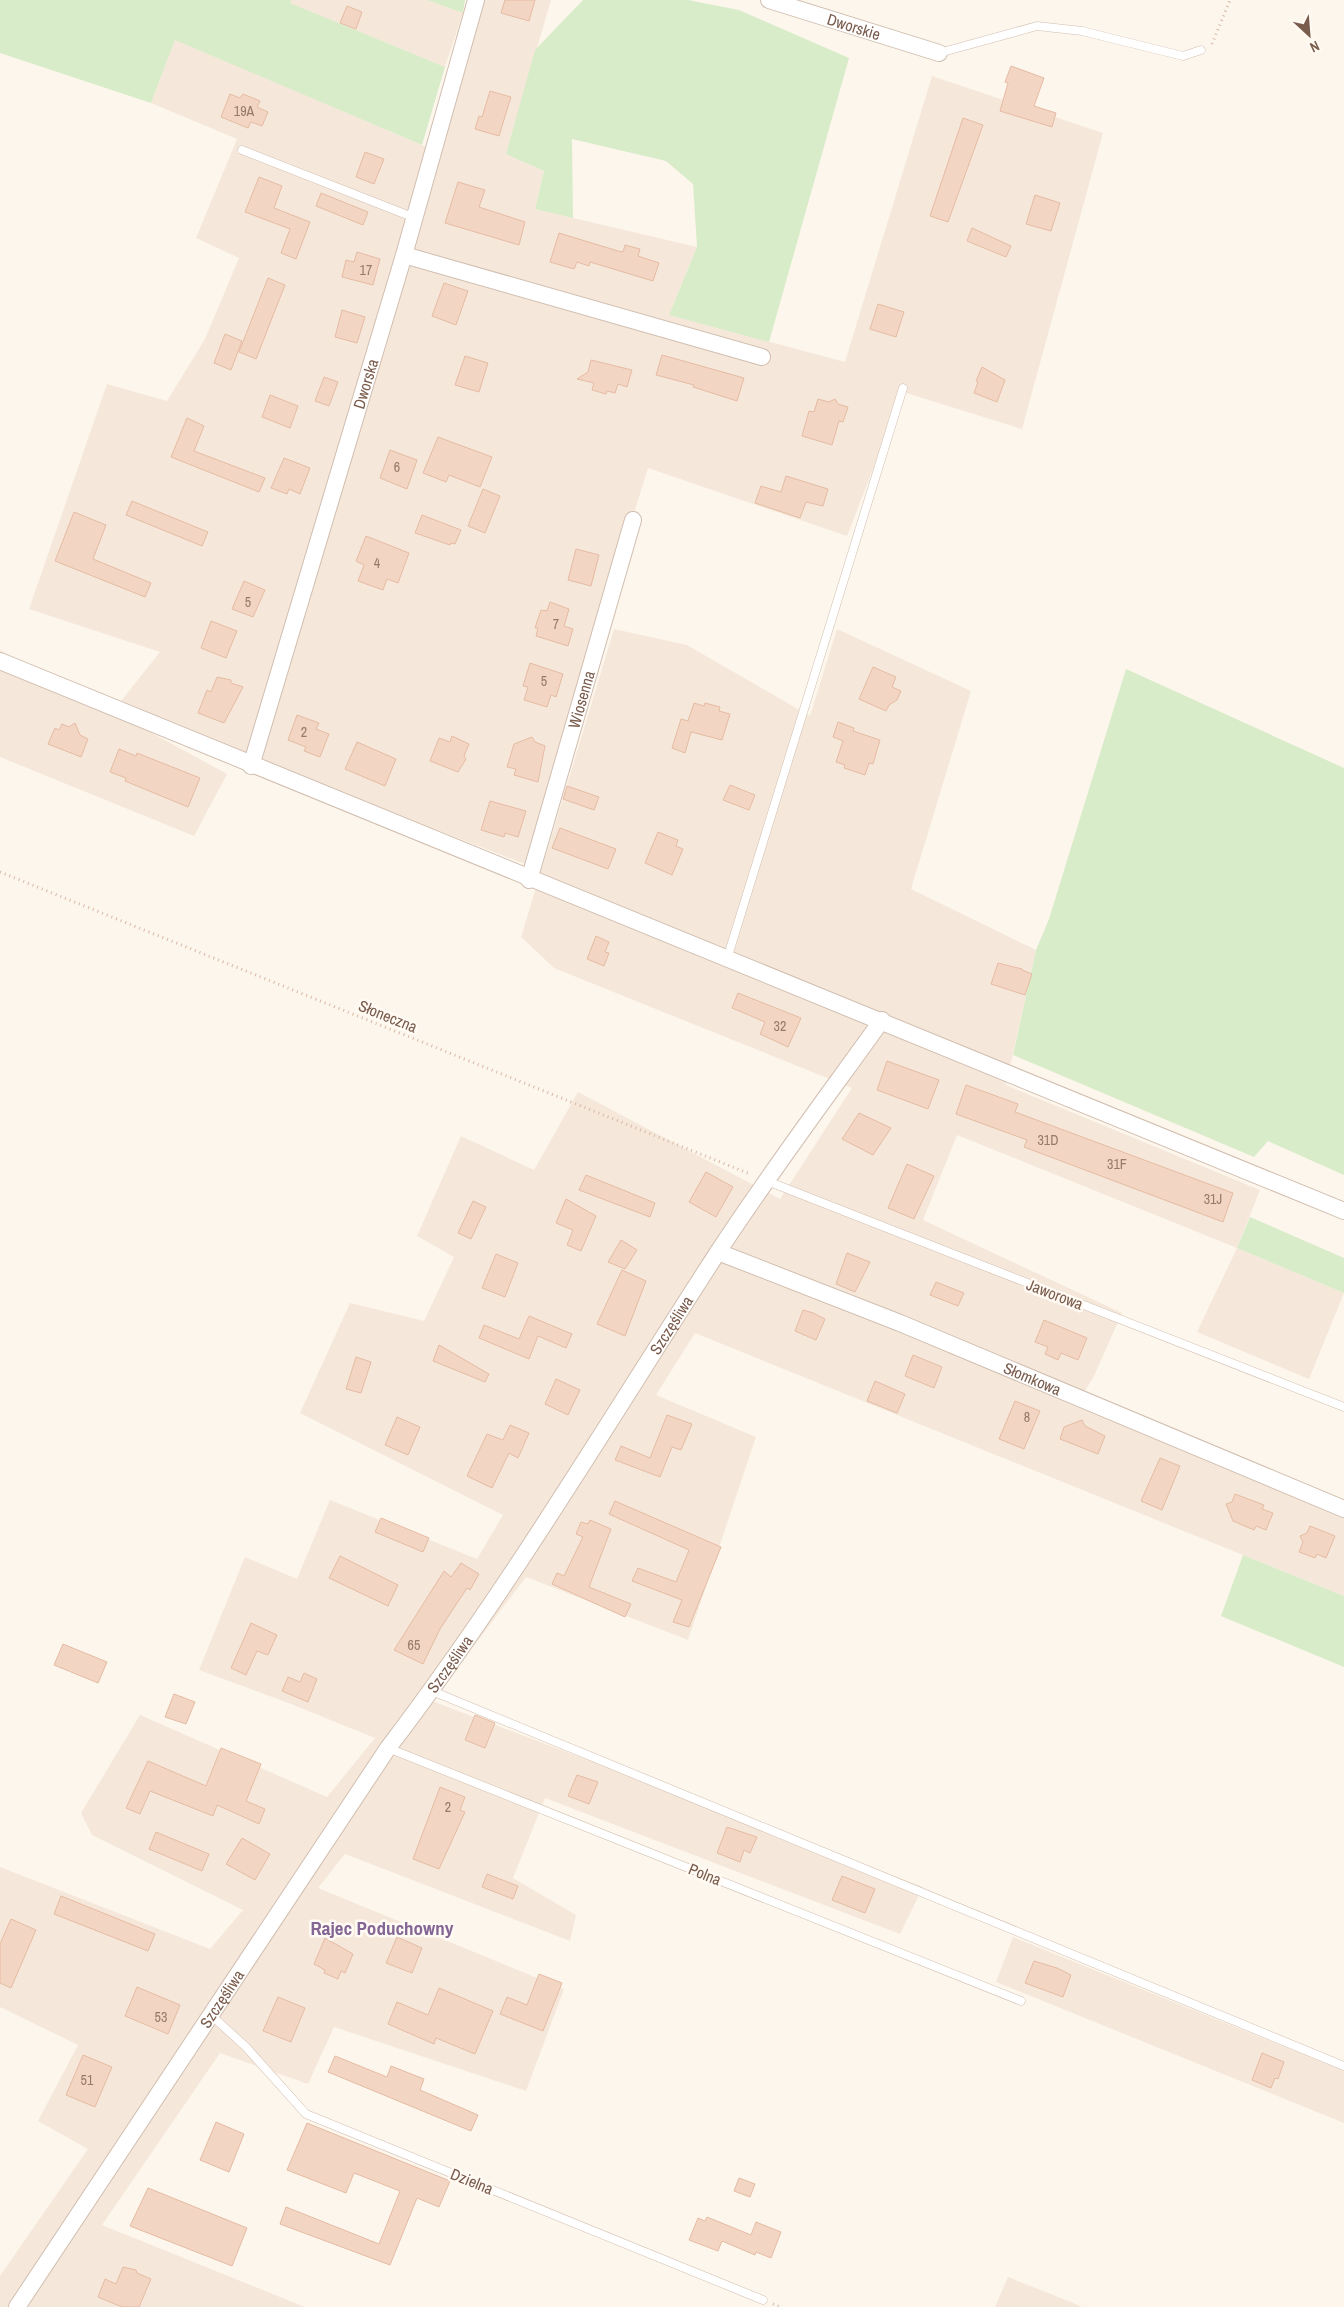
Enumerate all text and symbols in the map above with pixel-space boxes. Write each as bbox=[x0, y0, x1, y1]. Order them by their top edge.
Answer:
street label: Dworskie bbox=[825, 8, 883, 45]
north arrow bbox=[1284, 10, 1334, 60]
text: N bbox=[1307, 37, 1322, 57]
house number: 19A bbox=[234, 102, 255, 120]
house number: 17 bbox=[360, 261, 372, 279]
street label: Dworska bbox=[348, 355, 384, 411]
house number: 6 bbox=[394, 458, 400, 476]
house number: 4 bbox=[374, 554, 381, 572]
house number: 5 bbox=[245, 593, 251, 611]
house number: 7 bbox=[553, 615, 559, 633]
street label: Wiosenna bbox=[562, 667, 600, 731]
house number: 5 bbox=[541, 672, 547, 690]
house number: 2 bbox=[301, 723, 307, 741]
street label: Słoneczna bbox=[355, 994, 421, 1038]
house number: 32 bbox=[774, 1017, 786, 1035]
house number: 31D bbox=[1037, 1131, 1059, 1149]
house number: 31F bbox=[1107, 1155, 1127, 1173]
house number: 31J bbox=[1204, 1190, 1222, 1208]
street label: Jaworowa bbox=[1023, 1273, 1087, 1315]
street label: Szczęśliwa bbox=[644, 1291, 698, 1359]
street label: Słomkowa bbox=[1000, 1357, 1065, 1401]
house number: 8 bbox=[1024, 1408, 1030, 1426]
street label: Szczęśliwa bbox=[422, 1630, 478, 1697]
house number: 65 bbox=[408, 1636, 420, 1654]
house number: 2 bbox=[445, 1798, 451, 1816]
street label: Polna bbox=[685, 1858, 725, 1891]
district label: Rajec Poduchowny bbox=[311, 1915, 454, 1941]
street label: Szczęśliwa bbox=[194, 1965, 249, 2032]
house number: 53 bbox=[155, 2008, 167, 2026]
house number: 51 bbox=[81, 2071, 94, 2089]
street label: Dzielna bbox=[447, 2162, 497, 2200]

